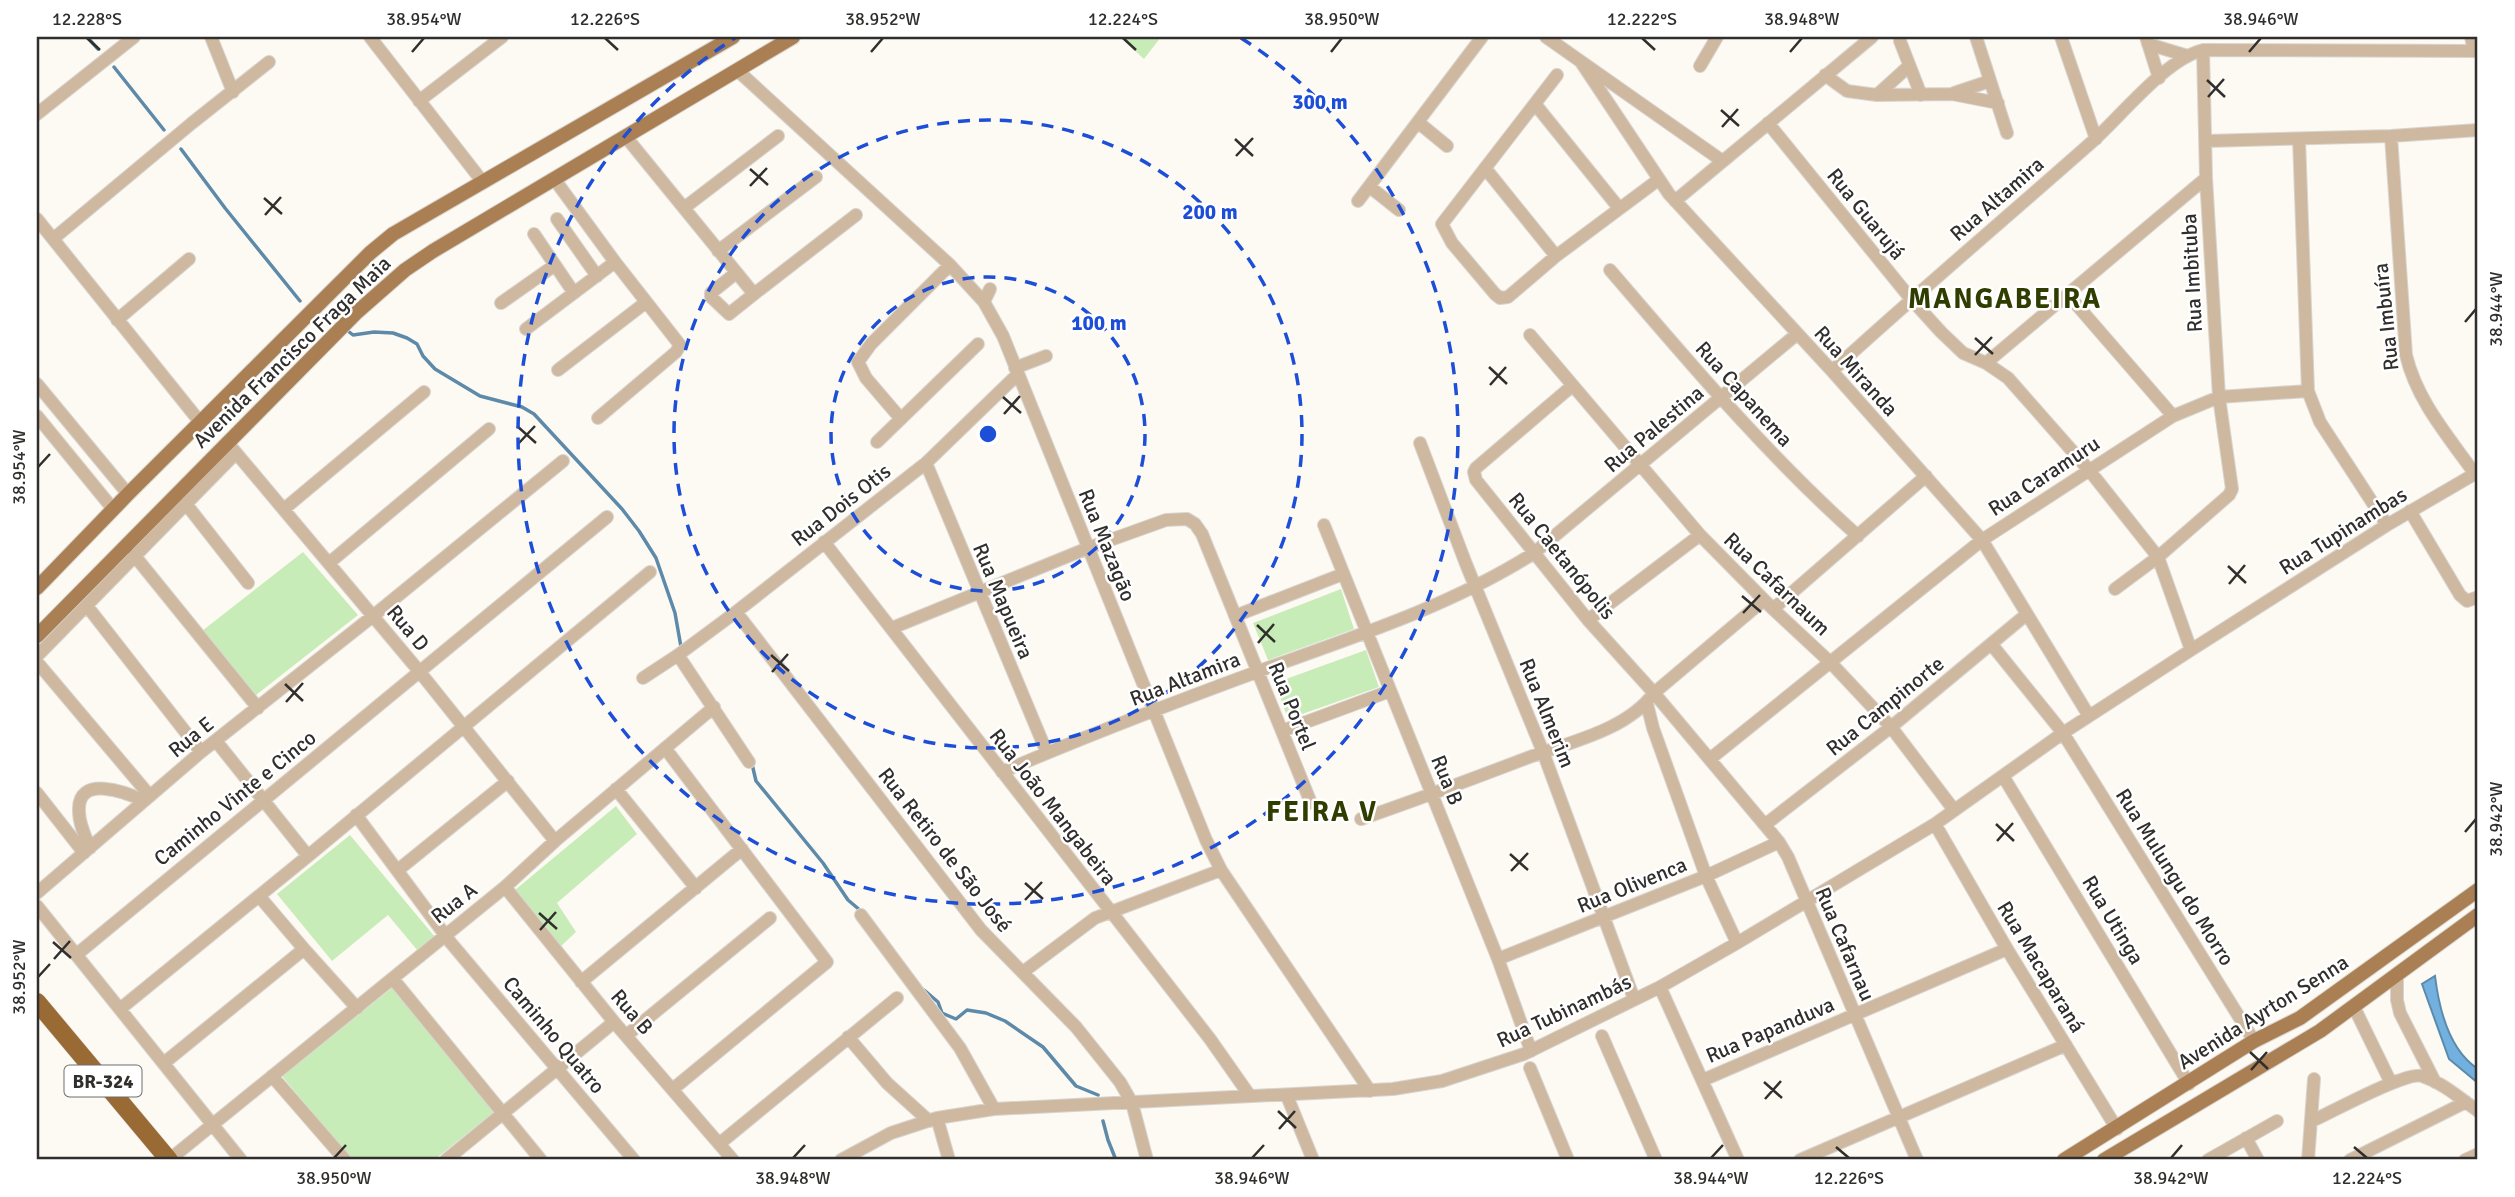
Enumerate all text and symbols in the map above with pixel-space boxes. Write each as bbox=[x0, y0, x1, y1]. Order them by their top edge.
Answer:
text: 12.228°S bbox=[52, 8, 122, 30]
text: 38.954°W bbox=[386, 8, 462, 30]
text: 12.226°S bbox=[570, 8, 640, 30]
text: 38.952°W bbox=[845, 8, 921, 30]
text: 12.224°S bbox=[1088, 8, 1158, 30]
text: 38.950°W bbox=[1304, 8, 1380, 30]
text: 12.222°S bbox=[1607, 8, 1677, 30]
text: 38.948°W bbox=[1764, 8, 1840, 30]
text: 38.946°W bbox=[2223, 8, 2299, 30]
text: 300 m bbox=[1292, 89, 1348, 115]
street label: Rua Altamira bbox=[1945, 151, 2049, 247]
street label: Rua Guarujá bbox=[1821, 163, 1911, 265]
text: 200 m bbox=[1182, 199, 1238, 225]
street label: Rua Imbituba bbox=[2176, 213, 2208, 333]
street label: Avenida Francisco Fraga Maia bbox=[188, 251, 396, 453]
street label: Rua Imbuíra bbox=[2367, 262, 2405, 372]
text: 38.944°W bbox=[2485, 271, 2507, 347]
district label: MANGABEIRA bbox=[1908, 282, 2102, 316]
text: 100 m bbox=[1071, 310, 1127, 336]
street label: Rua Miranda bbox=[1809, 320, 1903, 422]
street label: Rua Capanema bbox=[1690, 336, 1798, 452]
street label: Rua Palestina bbox=[1599, 380, 1709, 478]
centre of rings bbox=[976, 422, 1000, 446]
text: 38.954°W bbox=[8, 429, 30, 505]
street label: Rua Caramuru bbox=[1983, 430, 2105, 522]
street label: Rua Dois Otis bbox=[786, 458, 896, 552]
street label: Rua Tupinambas bbox=[2274, 481, 2412, 581]
street label: Rua Mazagão bbox=[1073, 485, 1141, 605]
street label: Rua Caetanópolis bbox=[1503, 487, 1621, 625]
street label: Rua Cafarnaum bbox=[1718, 527, 1836, 641]
street label: Rua Mapueira bbox=[967, 539, 1039, 663]
street label: Rua D bbox=[381, 600, 435, 656]
street label: Rua Altamira bbox=[1126, 646, 1244, 712]
street label: Rua Campinorte bbox=[1821, 651, 1949, 761]
street label: Rua Almerim bbox=[1513, 655, 1581, 771]
street label: Rua Portel bbox=[1262, 658, 1322, 754]
street label: Rua E bbox=[163, 711, 219, 763]
street label: Rua João Mangabeira bbox=[984, 723, 1122, 891]
street label: Caminho Vinte e Cinco bbox=[149, 725, 321, 871]
street label: Rua B bbox=[1425, 751, 1469, 809]
street label: Rua Retiro de São José bbox=[873, 762, 1017, 938]
text: 38.942°W bbox=[2485, 781, 2507, 857]
street label: Rua Mulungu do Morro bbox=[2110, 784, 2240, 970]
district label: FEIRA V bbox=[1266, 795, 1378, 829]
street label: Rua Olivenca bbox=[1573, 851, 1691, 919]
street label: Rua Utinga bbox=[2076, 871, 2150, 969]
street label: Rua A bbox=[426, 877, 483, 929]
street label: Rua Cafarnau bbox=[1809, 883, 1881, 1005]
street label: Rua Macaparaná bbox=[1991, 896, 2091, 1038]
text: 38.952°W bbox=[8, 939, 30, 1015]
street label: Avenida Ayrton Senna bbox=[2173, 949, 2353, 1075]
street label: Rua Tubinambás bbox=[1493, 968, 1635, 1054]
street label: Caminho Quatro bbox=[497, 971, 611, 1099]
street label: Rua B bbox=[605, 984, 659, 1040]
street label: Rua Papanduva bbox=[1702, 991, 1838, 1069]
road number: BR-324 bbox=[64, 1065, 142, 1096]
text: 38.950°W bbox=[296, 1167, 372, 1189]
text: 38.948°W bbox=[755, 1167, 831, 1189]
text: 38.946°W bbox=[1214, 1167, 1290, 1189]
text: 38.944°W bbox=[1673, 1167, 1749, 1189]
text: 12.226°S bbox=[1814, 1167, 1884, 1189]
text: 38.942°W bbox=[2133, 1167, 2209, 1189]
text: 12.224°S bbox=[2332, 1167, 2402, 1189]

